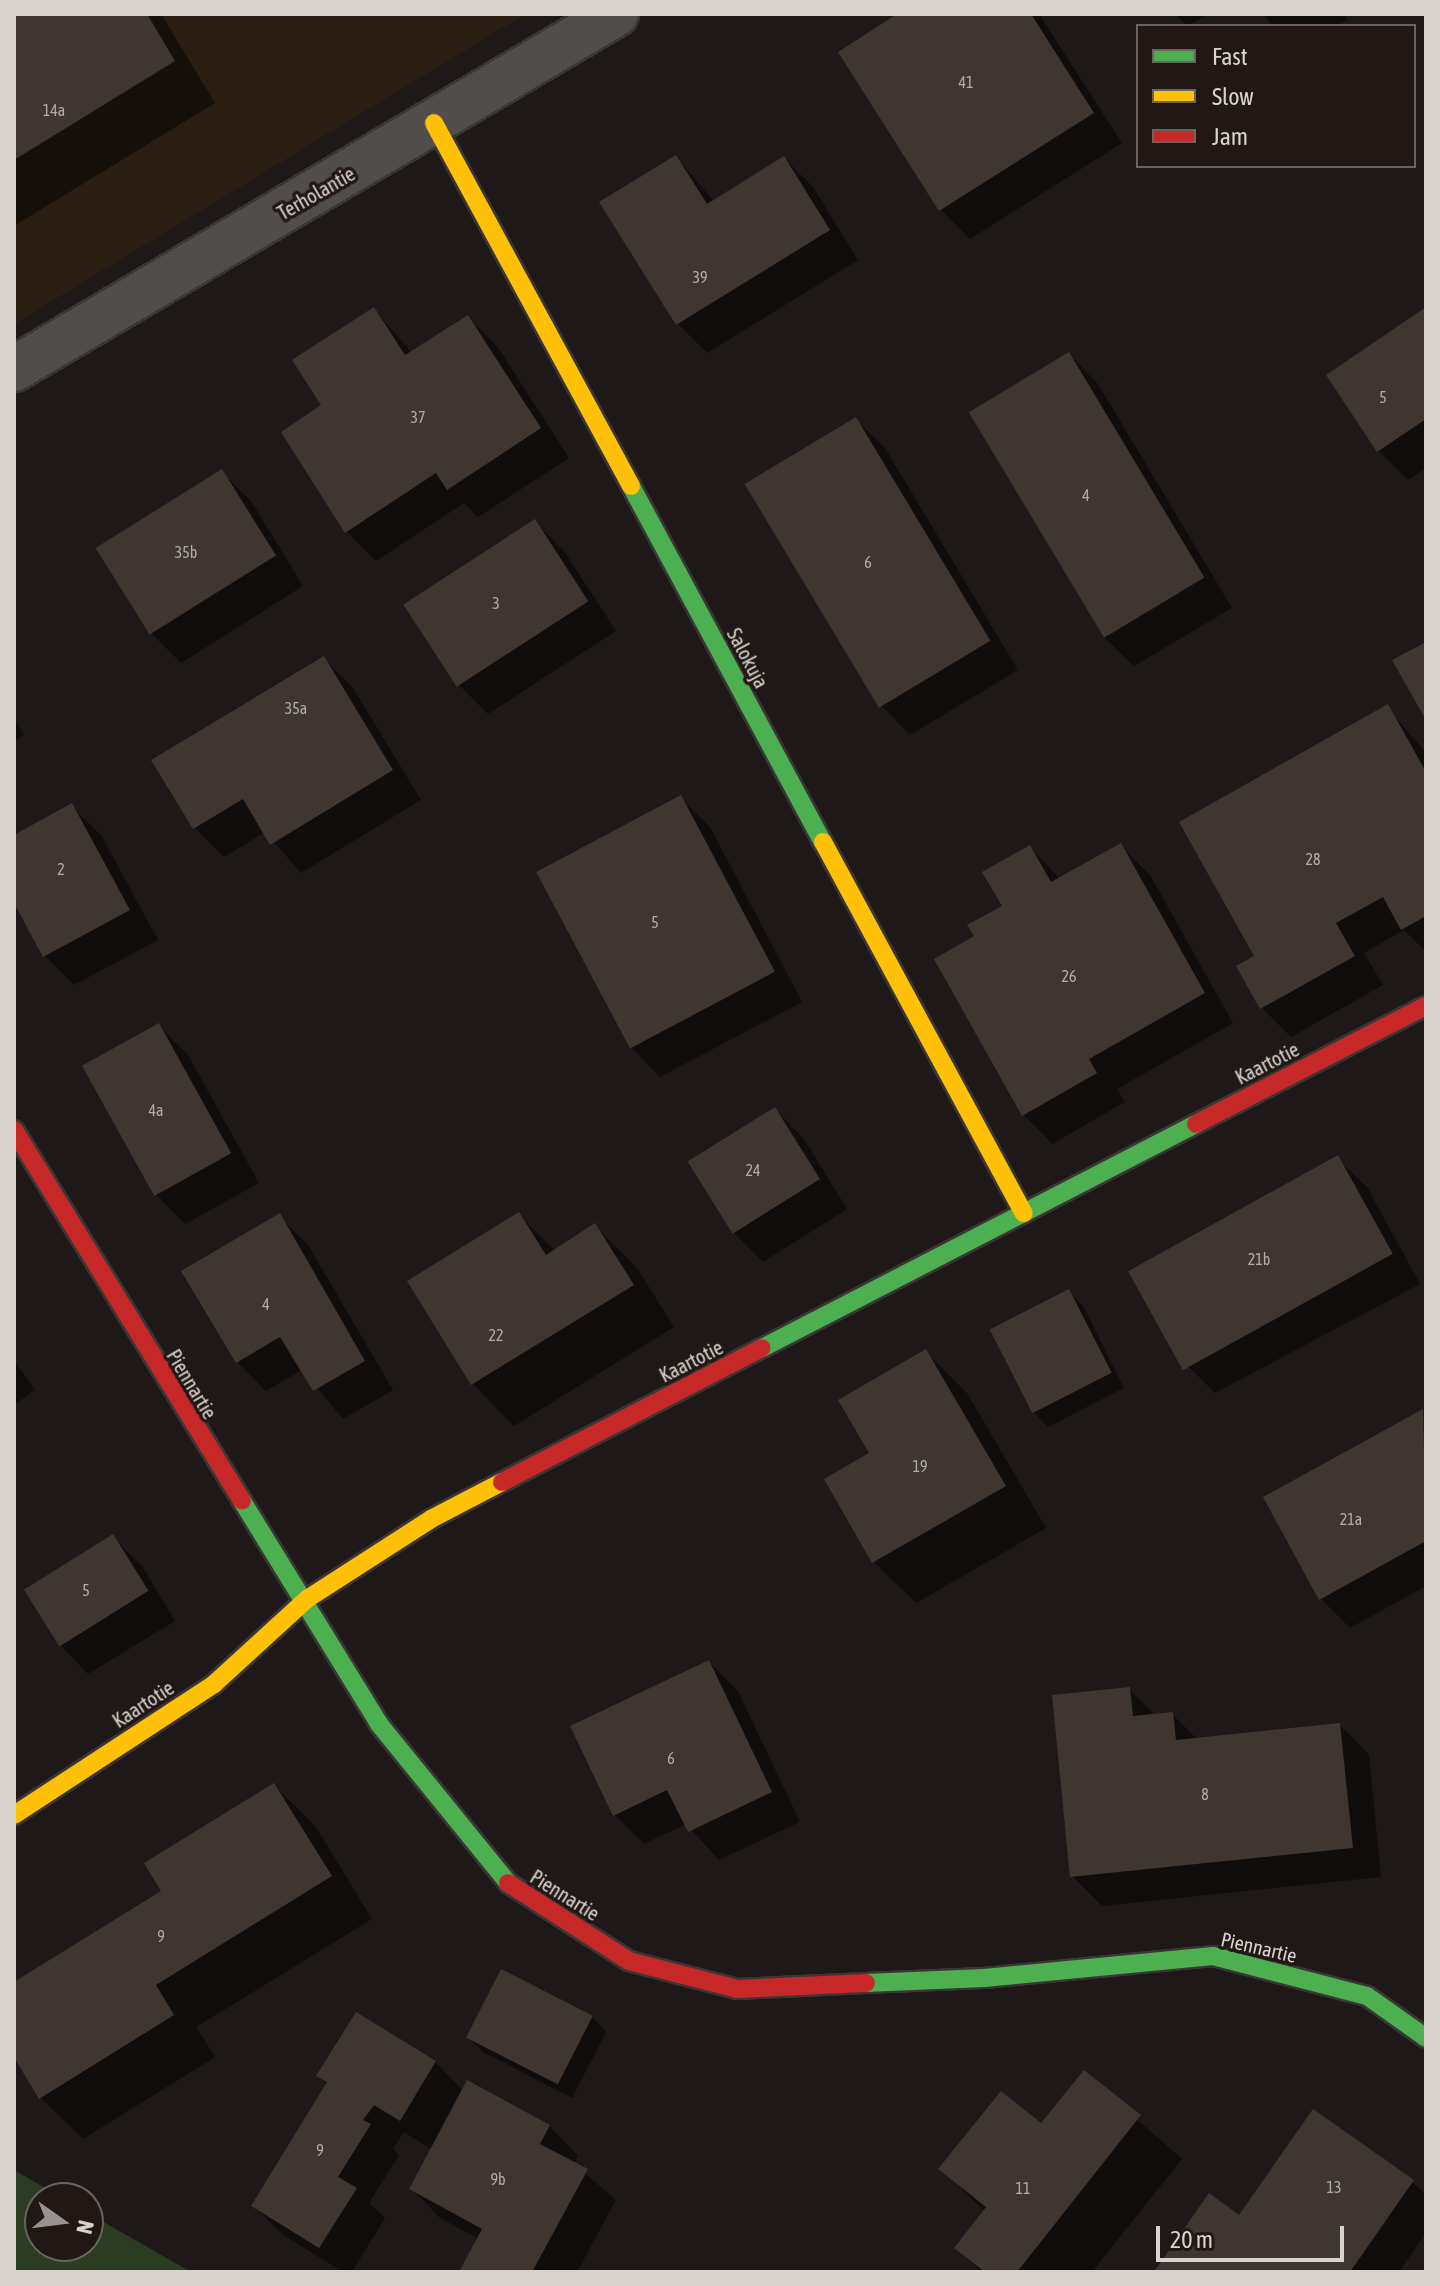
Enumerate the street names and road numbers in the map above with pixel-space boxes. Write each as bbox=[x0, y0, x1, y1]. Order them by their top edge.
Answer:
street label: Terholantie bbox=[273, 161, 359, 225]
street label: Salokuja bbox=[722, 624, 774, 692]
street label: Kaartotie bbox=[1231, 1037, 1303, 1089]
street label: Kaartotie bbox=[655, 1335, 727, 1387]
street label: Piennartie bbox=[162, 1345, 222, 1423]
street label: Kaartotie bbox=[108, 1675, 178, 1733]
street label: Piennartie bbox=[526, 1864, 604, 1926]
street label: Piennartie bbox=[1219, 1927, 1299, 1967]

